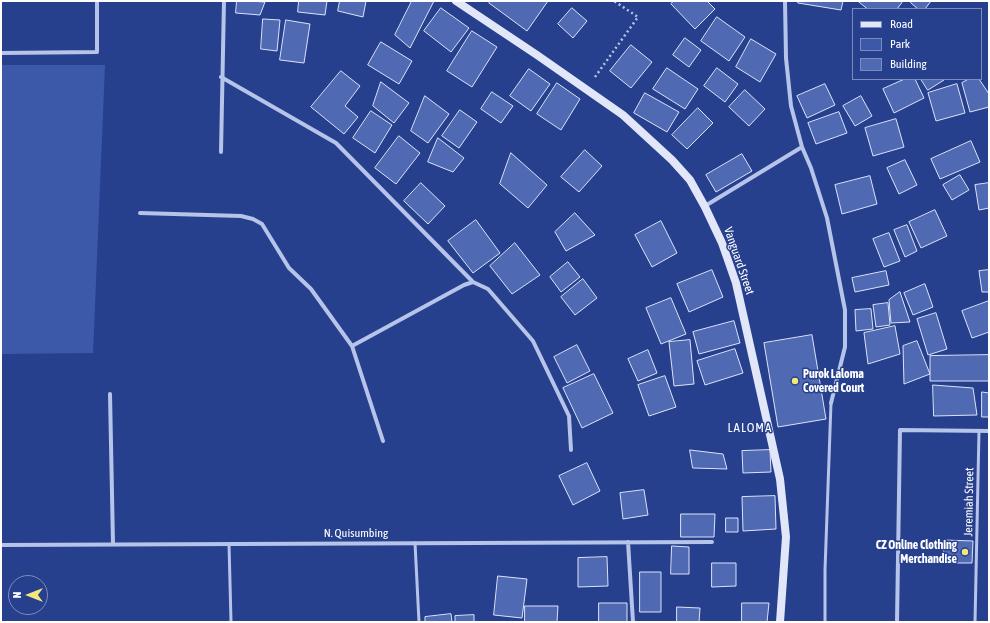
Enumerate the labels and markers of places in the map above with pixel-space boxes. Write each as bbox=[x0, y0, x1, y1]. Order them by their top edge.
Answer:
place label: Purok Laloma Covered Court bbox=[803, 367, 864, 395]
marker: Purok Laloma Covered Court bbox=[790, 376, 800, 386]
place label: CZ Online Clothing Merchandise bbox=[876, 538, 957, 566]
marker: CZ Online Clothing Merchandise bbox=[960, 547, 970, 557]

